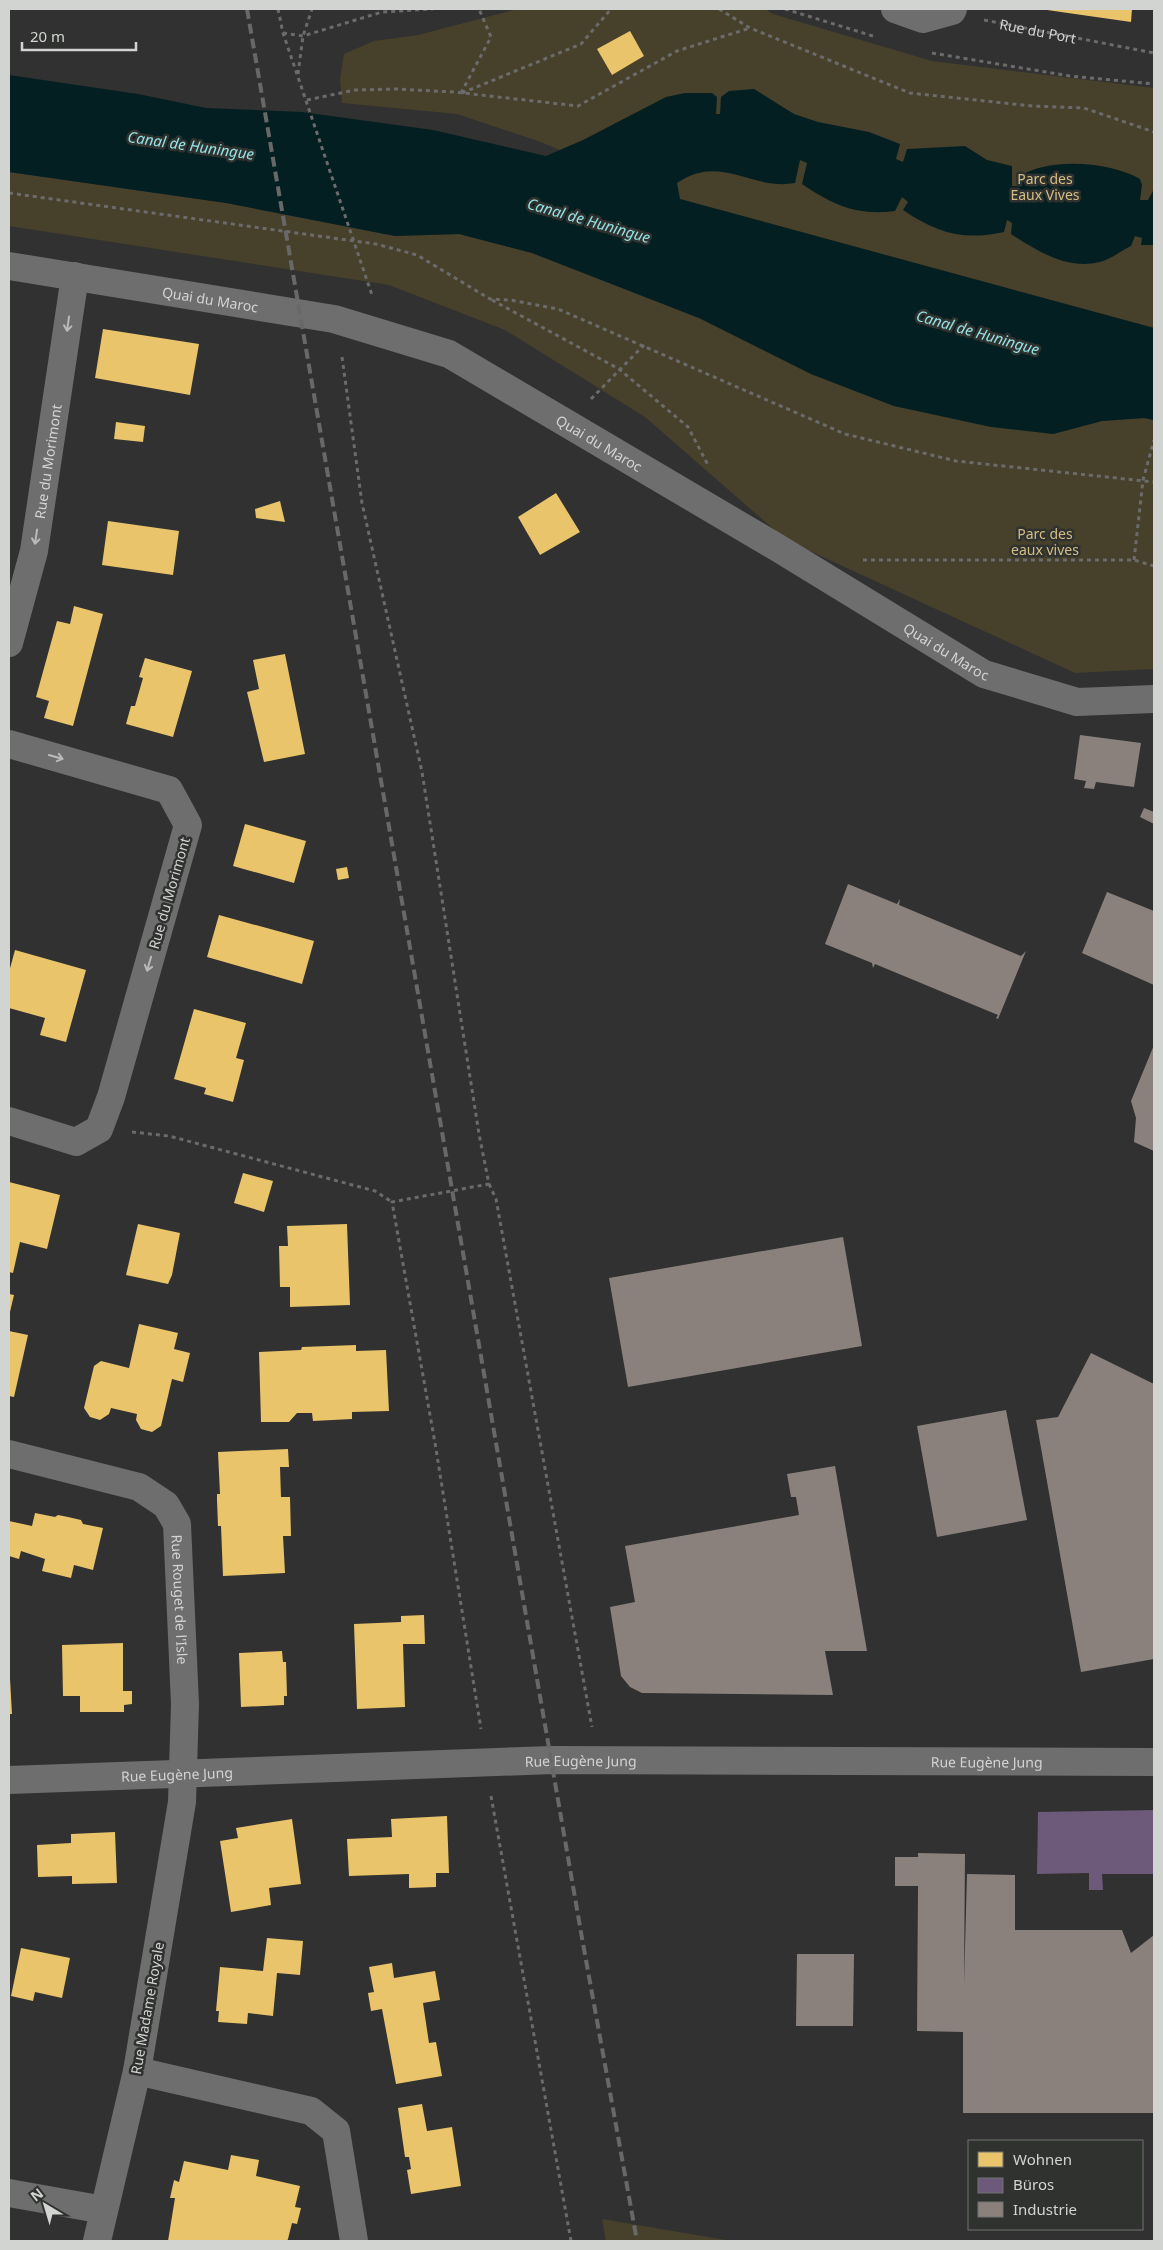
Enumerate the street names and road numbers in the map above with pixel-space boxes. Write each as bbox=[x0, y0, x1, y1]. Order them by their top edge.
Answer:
street label: Rue du Port bbox=[998, 14, 1078, 47]
street label: Quai du Maroc bbox=[161, 282, 260, 316]
street label: Rue du Morimont bbox=[29, 403, 65, 520]
street label: Quai du Maroc bbox=[553, 410, 646, 476]
street label: Quai du Maroc bbox=[900, 618, 991, 684]
street label: Rue du Morimont bbox=[144, 835, 194, 951]
street label: Rue Rouget de l'Isle bbox=[168, 1534, 193, 1665]
street label: Rue Eugène Jung bbox=[524, 1750, 637, 1770]
street label: Rue Eugène Jung bbox=[931, 1752, 1043, 1771]
street label: Rue Eugène Jung bbox=[121, 1762, 233, 1785]
street label: Rue Madame Royale bbox=[126, 1940, 168, 2076]

